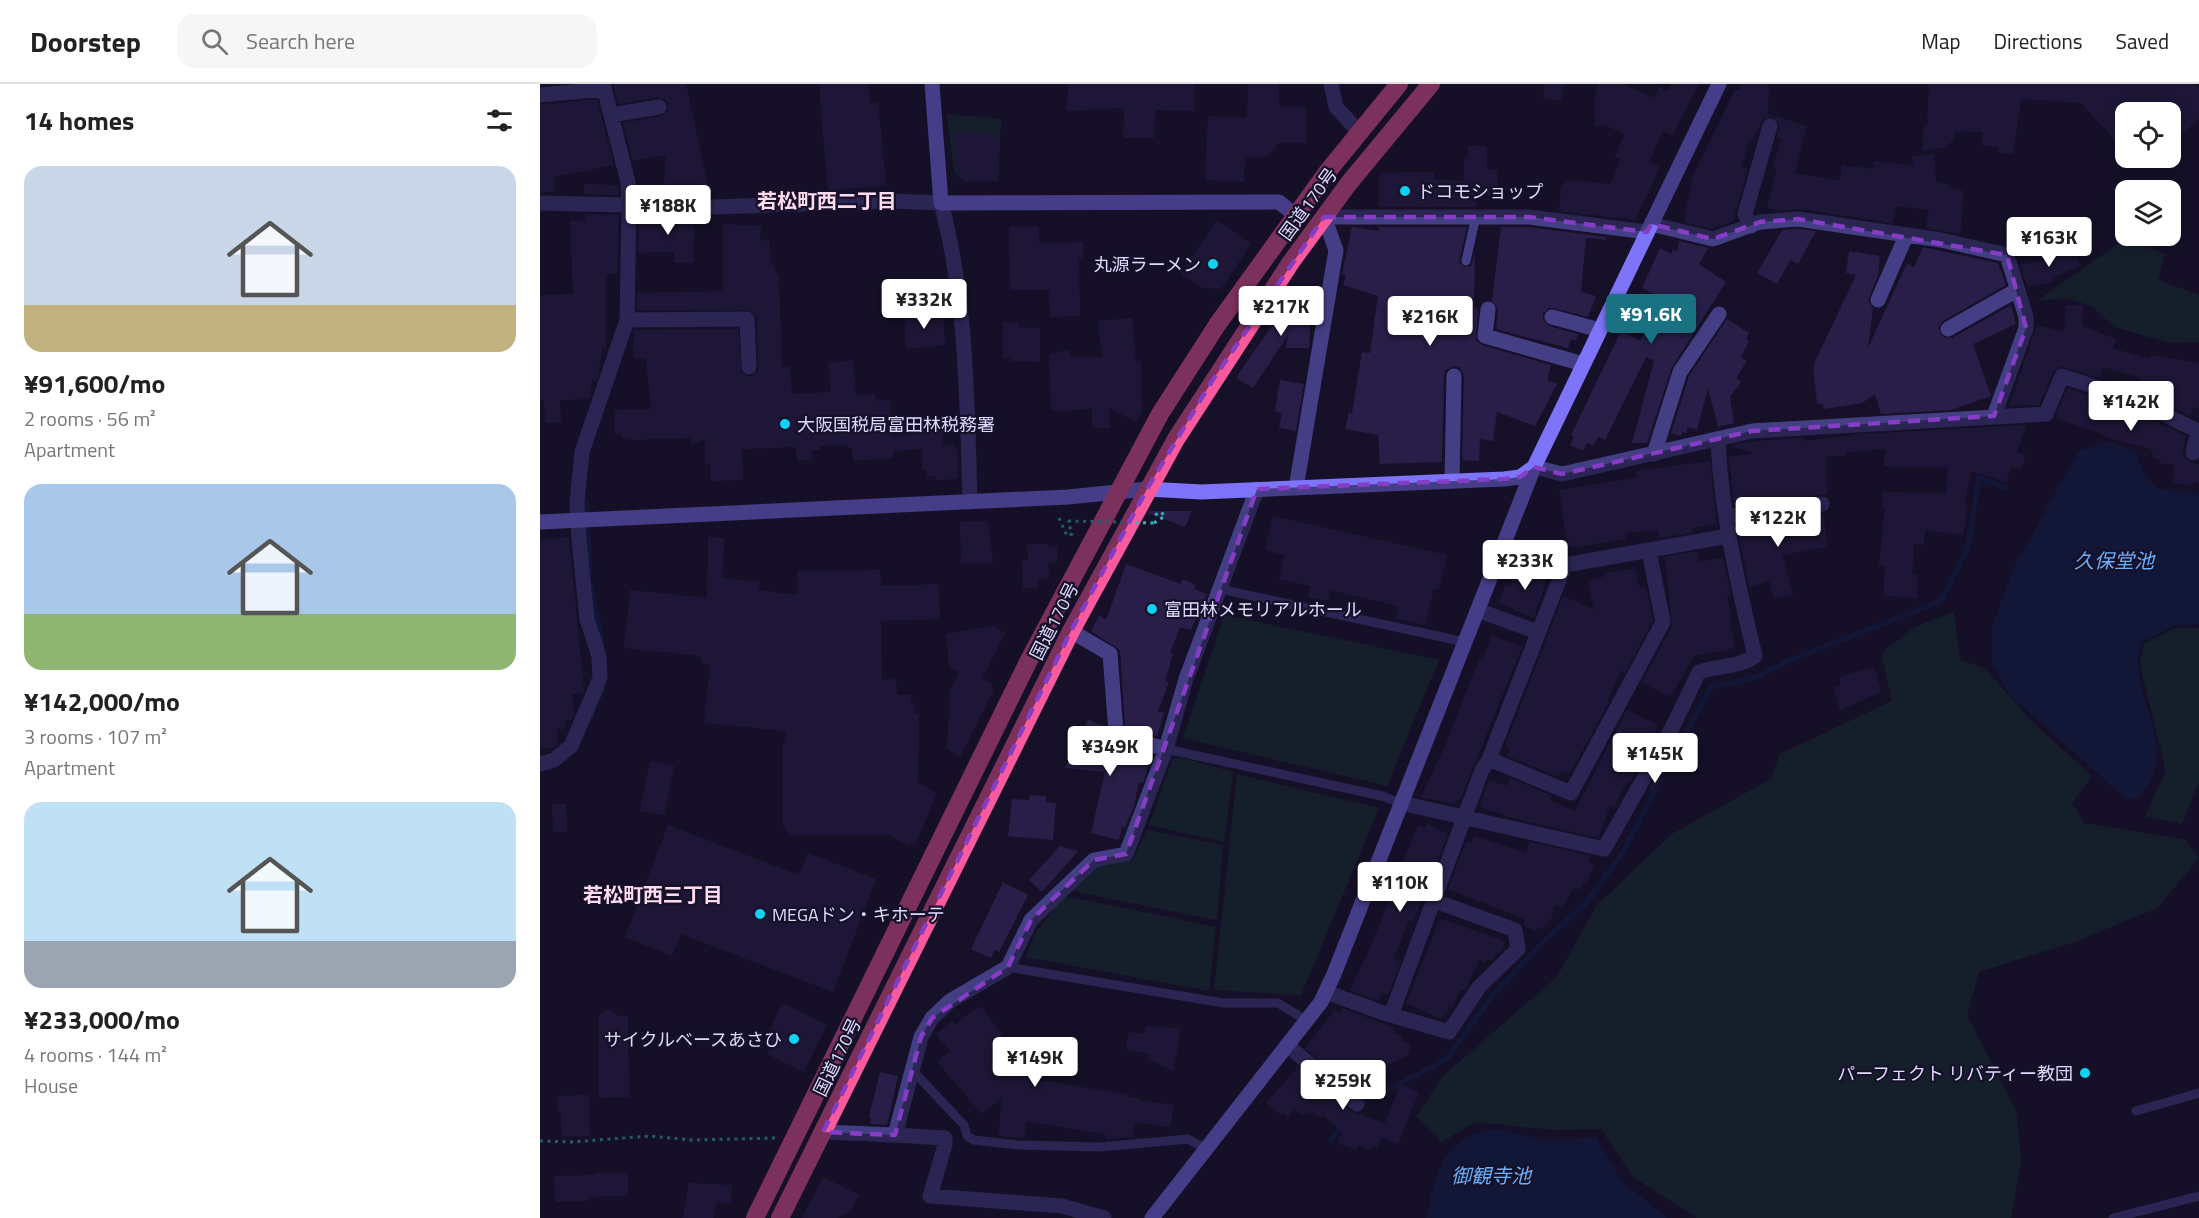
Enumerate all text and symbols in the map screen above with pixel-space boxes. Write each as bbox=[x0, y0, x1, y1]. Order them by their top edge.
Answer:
search box bbox=[177, 14, 597, 68]
text: Doorstep bbox=[30, 20, 141, 63]
text: Search here bbox=[246, 24, 355, 58]
icon: search bbox=[198, 25, 231, 58]
text: Map bbox=[1921, 25, 1961, 57]
text: Directions bbox=[1994, 25, 2083, 57]
text: Saved bbox=[2116, 25, 2169, 57]
text: 14 homes bbox=[24, 101, 134, 140]
map controls bbox=[2115, 102, 2181, 246]
button: locate bbox=[2115, 102, 2181, 168]
icon: filters bbox=[483, 104, 516, 137]
street label: 国道170号 bbox=[1272, 162, 1344, 246]
place label: ドコモショップ bbox=[1417, 178, 1543, 205]
button: layers bbox=[2115, 180, 2181, 246]
marker: ドコモショップ bbox=[1398, 184, 1412, 198]
pin: ¥188K bbox=[626, 185, 710, 236]
district label: 若松町西二丁目 bbox=[757, 185, 897, 216]
text: ¥188K bbox=[640, 189, 696, 220]
icon: home bbox=[216, 205, 324, 313]
pin: ¥163K bbox=[2007, 217, 2091, 268]
text: ¥163K bbox=[2021, 221, 2077, 252]
place label: 丸源ラーメン bbox=[1094, 251, 1201, 278]
marker: 丸源ラーメン bbox=[1206, 257, 1220, 271]
pin: ¥332K bbox=[882, 279, 966, 330]
text: ¥332K bbox=[896, 283, 952, 314]
pin: ¥217K bbox=[1239, 286, 1323, 337]
text: ¥217K bbox=[1253, 290, 1309, 321]
pin: ¥91.6K bbox=[1602, 294, 1700, 345]
pin: ¥216K bbox=[1388, 296, 1472, 347]
text: ¥91.6K bbox=[1620, 298, 1682, 329]
text: ¥216K bbox=[1402, 300, 1458, 331]
text: ¥91,600/mo bbox=[24, 364, 165, 403]
pin: ¥142K bbox=[2089, 381, 2173, 432]
text: ¥142K bbox=[2103, 385, 2159, 416]
text: 2 rooms · 56 m² bbox=[24, 403, 156, 434]
place label: 大阪国税局富田林税務署 bbox=[797, 411, 995, 438]
marker: 大阪国税局富田林税務署 bbox=[778, 417, 792, 431]
text: Apartment bbox=[24, 434, 115, 465]
pin: ¥122K bbox=[1736, 497, 1820, 548]
text: ¥122K bbox=[1750, 501, 1806, 532]
icon: home bbox=[216, 523, 324, 631]
pin: ¥233K bbox=[1483, 540, 1567, 591]
text: ¥233K bbox=[1497, 544, 1553, 575]
water label: 久保堂池 bbox=[2074, 545, 2156, 576]
street label: 国道170号 bbox=[1023, 577, 1085, 665]
place label: 富田林メモリアルホール bbox=[1164, 596, 1362, 623]
marker: 富田林メモリアルホール bbox=[1145, 602, 1159, 616]
text: ¥142,000/mo bbox=[24, 682, 180, 721]
text: 3 rooms · 107 m² bbox=[24, 721, 167, 752]
pin: ¥349K bbox=[1068, 726, 1152, 777]
text: ¥349K bbox=[1082, 730, 1138, 761]
pin: ¥145K bbox=[1613, 733, 1697, 784]
text: ¥145K bbox=[1627, 737, 1683, 768]
text: Apartment bbox=[24, 752, 115, 783]
icon: home bbox=[216, 841, 324, 949]
pin: ¥110K bbox=[1358, 862, 1442, 913]
text: ¥110K bbox=[1372, 866, 1428, 897]
district label: 若松町西三丁目 bbox=[583, 879, 723, 910]
place label: MEGAドン・キホーテ bbox=[772, 901, 945, 928]
marker: MEGAドン・キホーテ bbox=[753, 907, 767, 921]
text: ¥233,000/mo bbox=[24, 1000, 180, 1039]
street label: 国道170号 bbox=[806, 1013, 868, 1101]
place label: サイクルベースあさひ bbox=[604, 1026, 782, 1053]
marker: サイクルベースあさひ bbox=[787, 1032, 801, 1046]
pin: ¥149K bbox=[993, 1037, 1077, 1088]
text: 4 rooms · 144 m² bbox=[24, 1039, 167, 1070]
text: ¥149K bbox=[1007, 1041, 1063, 1072]
pin: ¥259K bbox=[1301, 1060, 1385, 1111]
place label: パーフェクト リバティー教団 bbox=[1837, 1060, 2073, 1087]
text: ¥259K bbox=[1315, 1064, 1371, 1095]
marker: パーフェクト リバティー教団 bbox=[2078, 1066, 2092, 1080]
text: House bbox=[24, 1070, 78, 1101]
water label: 御観寺池 bbox=[1451, 1160, 1533, 1191]

